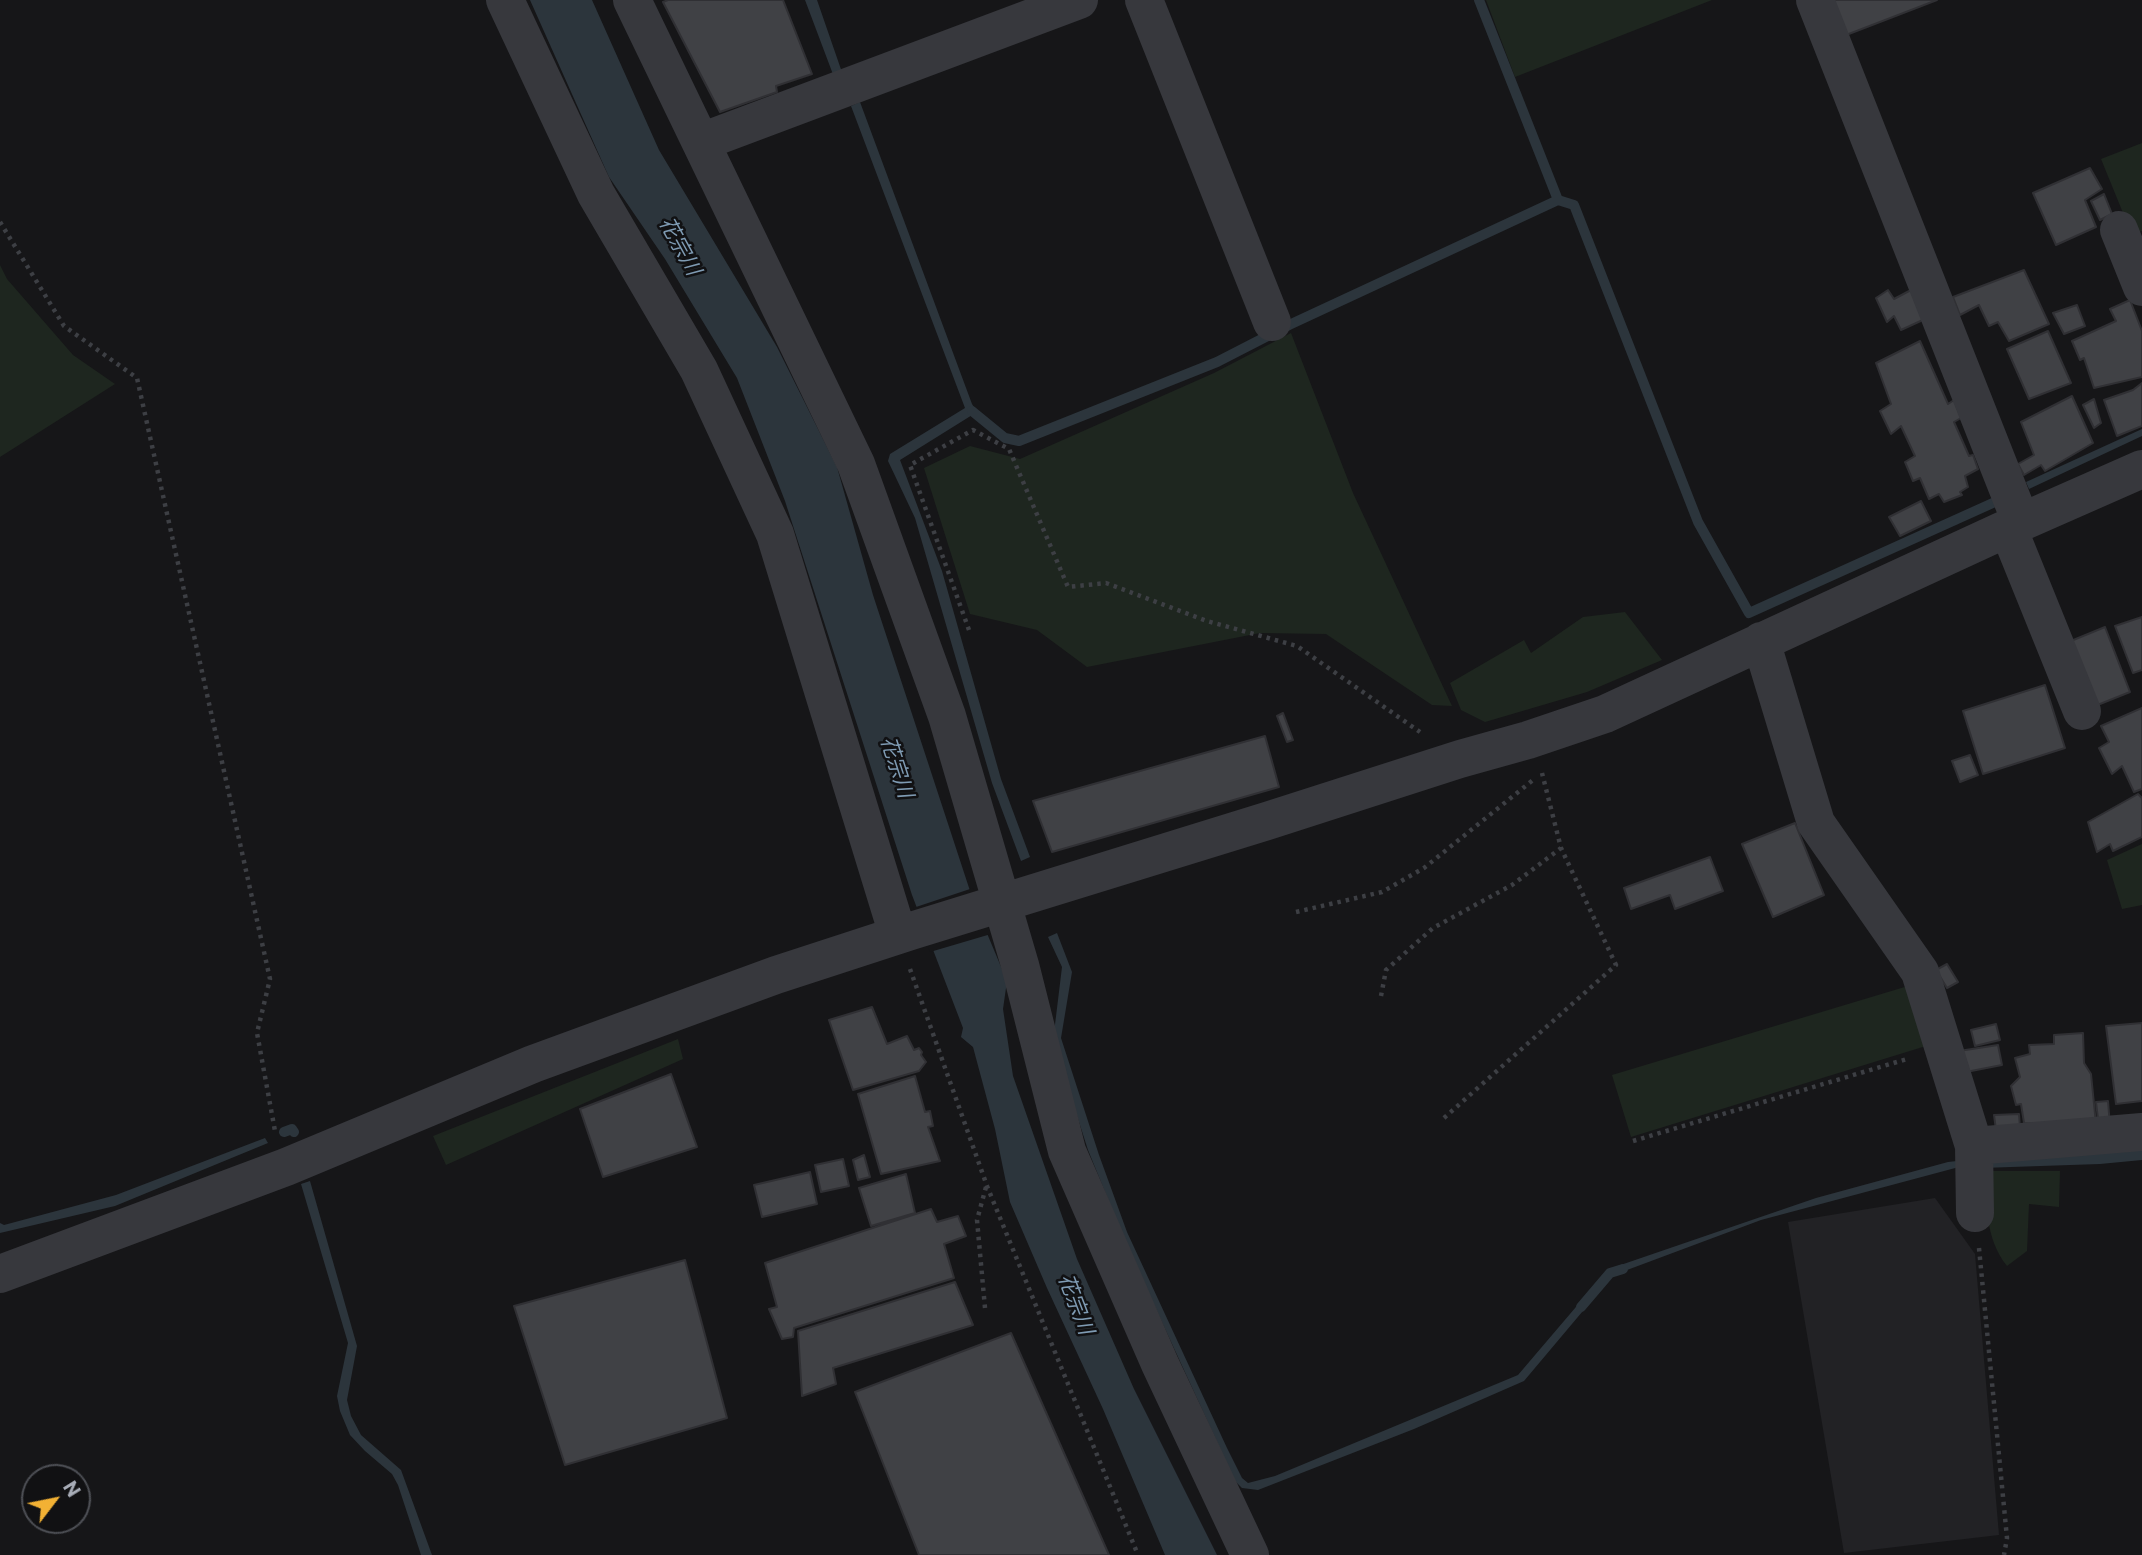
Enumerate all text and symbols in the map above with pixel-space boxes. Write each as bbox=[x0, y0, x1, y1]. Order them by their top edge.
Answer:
water label: 花宗川 bbox=[654, 212, 706, 280]
water label: 花宗川 bbox=[875, 733, 919, 801]
water label: 花宗川 bbox=[1053, 1270, 1099, 1338]
north arrow bbox=[21, 1464, 91, 1534]
text: N bbox=[59, 1477, 86, 1501]

